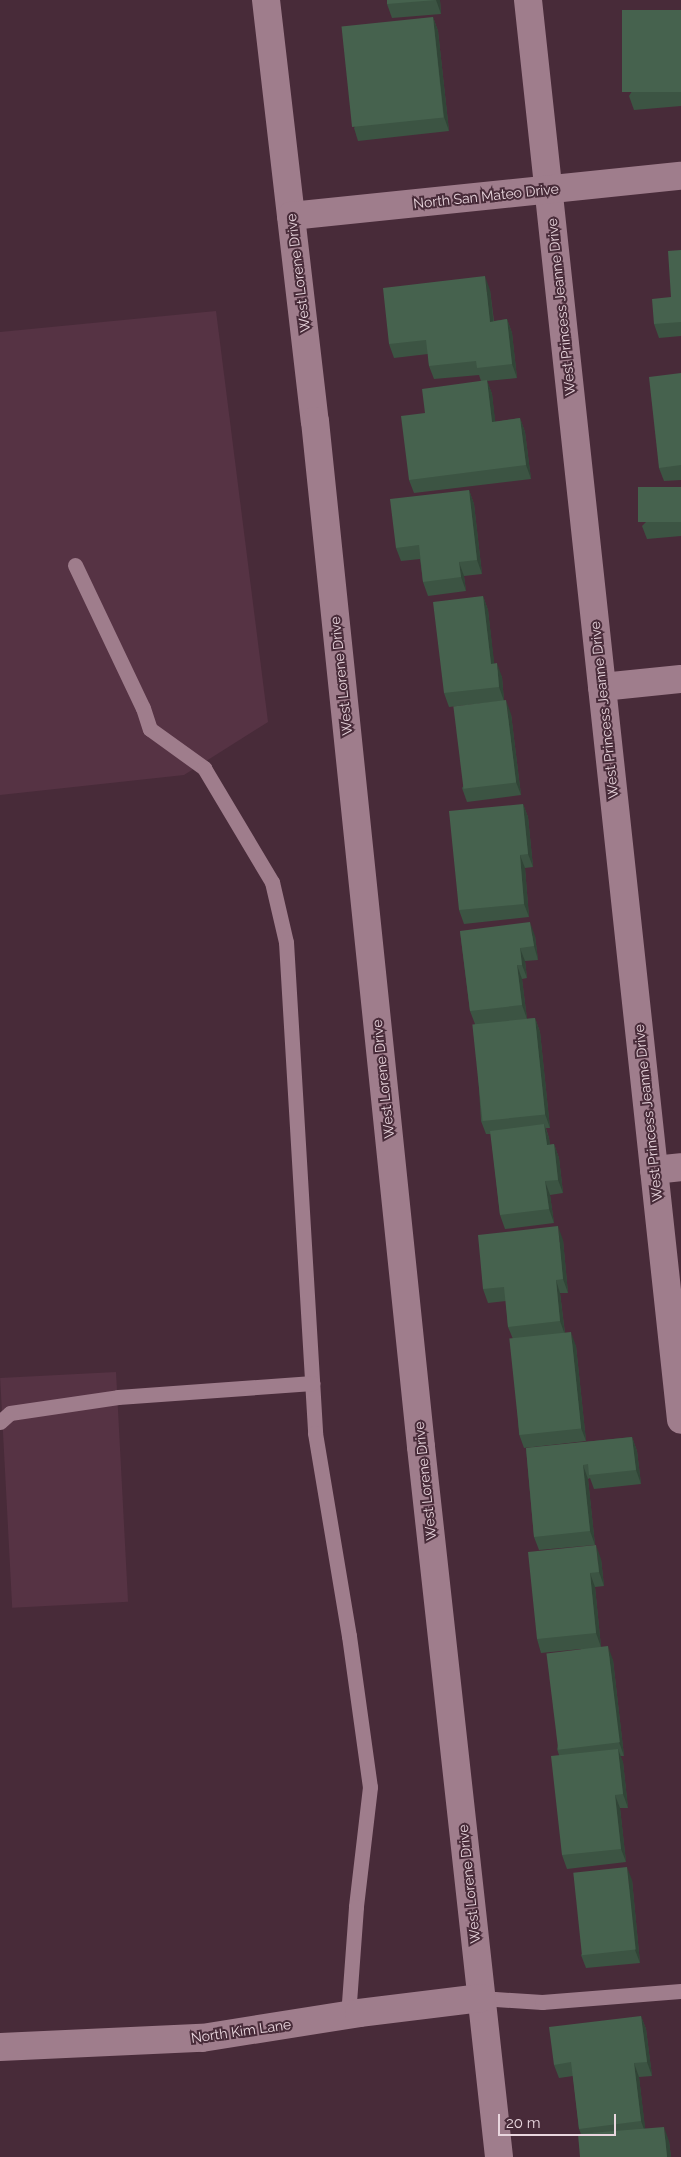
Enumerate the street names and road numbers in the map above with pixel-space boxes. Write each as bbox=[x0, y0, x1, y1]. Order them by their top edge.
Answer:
street label: North San Mateo Drive bbox=[412, 180, 560, 212]
street label: West Lorene Drive bbox=[282, 213, 314, 333]
street label: West Princess Jeanne Drive bbox=[543, 217, 579, 397]
street label: West Lorene Drive bbox=[326, 616, 356, 736]
street label: West Princess Jeanne Drive bbox=[586, 620, 622, 800]
street label: West Lorene Drive bbox=[368, 1019, 398, 1139]
street label: West Princess Jeanne Drive bbox=[630, 1023, 666, 1203]
street label: West Lorene Drive bbox=[410, 1421, 440, 1541]
street label: West Lorene Drive bbox=[454, 1824, 484, 1944]
street label: North Kim Lane bbox=[190, 2016, 292, 2046]

